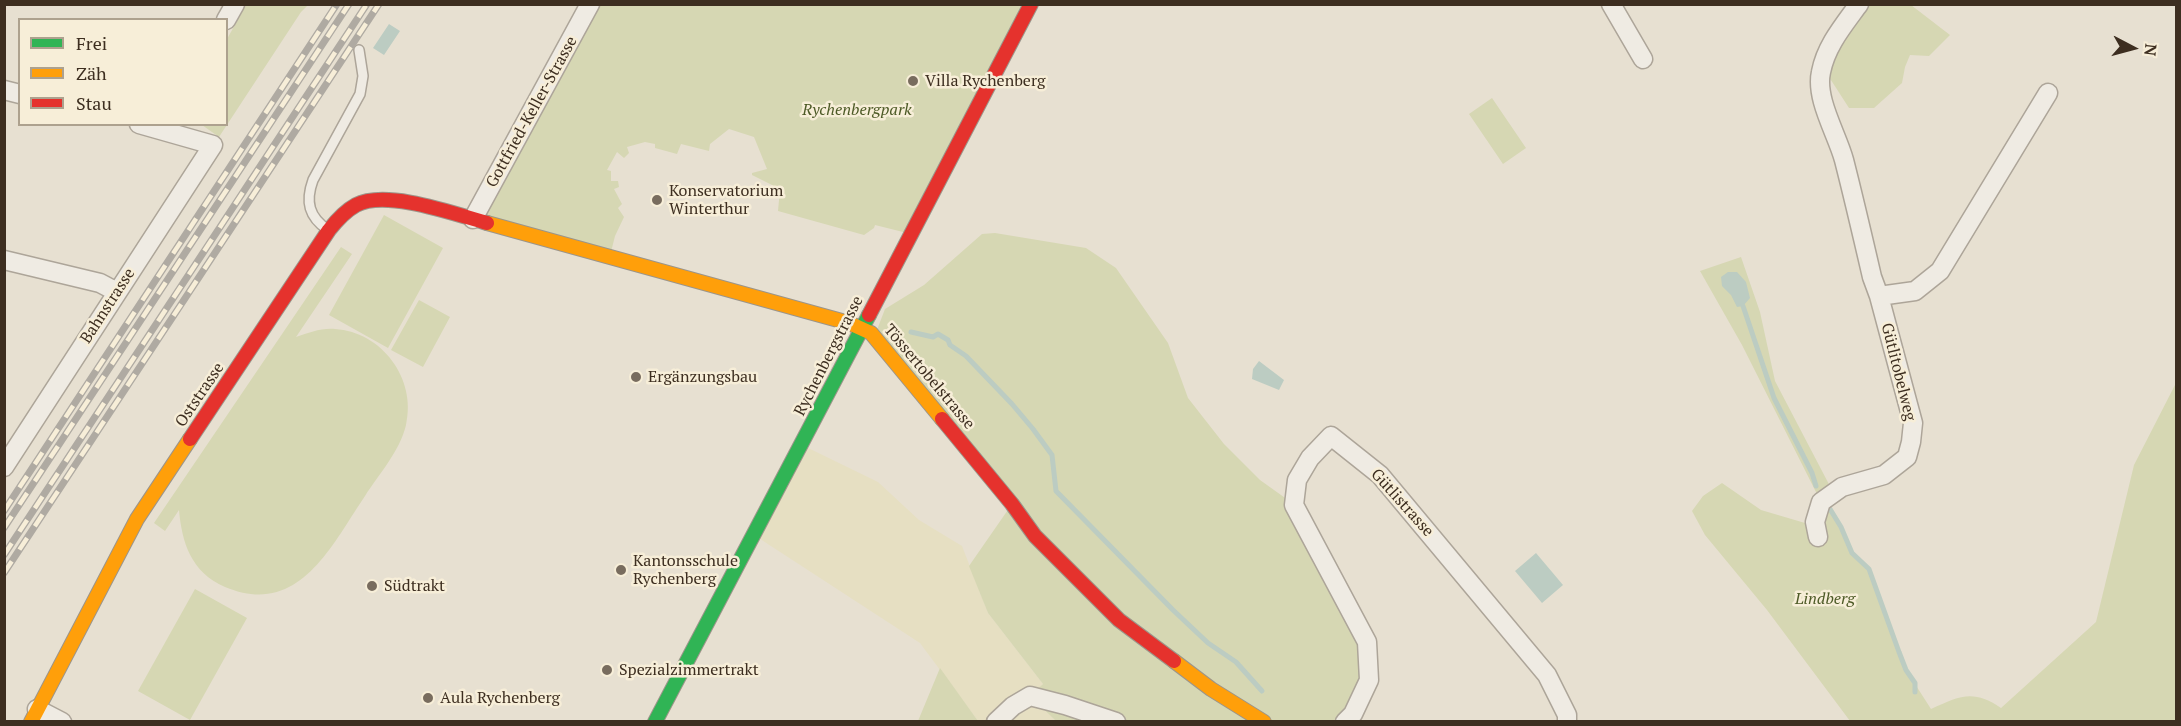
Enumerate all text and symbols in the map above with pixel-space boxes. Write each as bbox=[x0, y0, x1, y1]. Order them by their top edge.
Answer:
legend bbox=[18, 18, 228, 126]
north arrow bbox=[2103, 18, 2163, 78]
text: Frei bbox=[76, 31, 107, 55]
street label: Gottfried-Keller-Strasse bbox=[482, 33, 582, 191]
text: N bbox=[2139, 43, 2162, 57]
text: Zäh bbox=[76, 61, 107, 85]
place label: Villa Rychenberg bbox=[925, 71, 1045, 91]
marker: Villa Rychenberg bbox=[906, 74, 920, 88]
text: Stau bbox=[76, 91, 112, 115]
park label: Rychenbergpark bbox=[802, 100, 912, 120]
place label: Konservatorium Winterthur bbox=[669, 181, 783, 219]
marker: Konservatorium Winterthur bbox=[650, 193, 664, 207]
street label: Bahnstrasse bbox=[77, 265, 139, 347]
street label: Rychenbergstrasse bbox=[790, 293, 868, 419]
street label: Tössertobelstrasse bbox=[879, 321, 979, 433]
street label: Gütlitobelweg bbox=[1877, 321, 1919, 423]
street label: Oststrasse bbox=[171, 359, 229, 431]
place label: Ergänzungsbau bbox=[648, 367, 757, 387]
marker: Ergänzungsbau bbox=[629, 370, 643, 384]
street label: Gütlistrasse bbox=[1367, 465, 1437, 541]
place label: Kantonsschule Rychenberg bbox=[633, 551, 738, 589]
marker: Kantonsschule Rychenberg bbox=[614, 563, 628, 577]
place label: Südtrakt bbox=[384, 576, 445, 596]
marker: Südtrakt bbox=[365, 579, 379, 593]
park label: Lindberg bbox=[1795, 589, 1855, 609]
place label: Spezialzimmertrakt bbox=[619, 660, 759, 680]
marker: Spezialzimmertrakt bbox=[600, 663, 614, 677]
place label: Aula Rychenberg bbox=[440, 688, 560, 708]
marker: Aula Rychenberg bbox=[421, 691, 435, 705]

